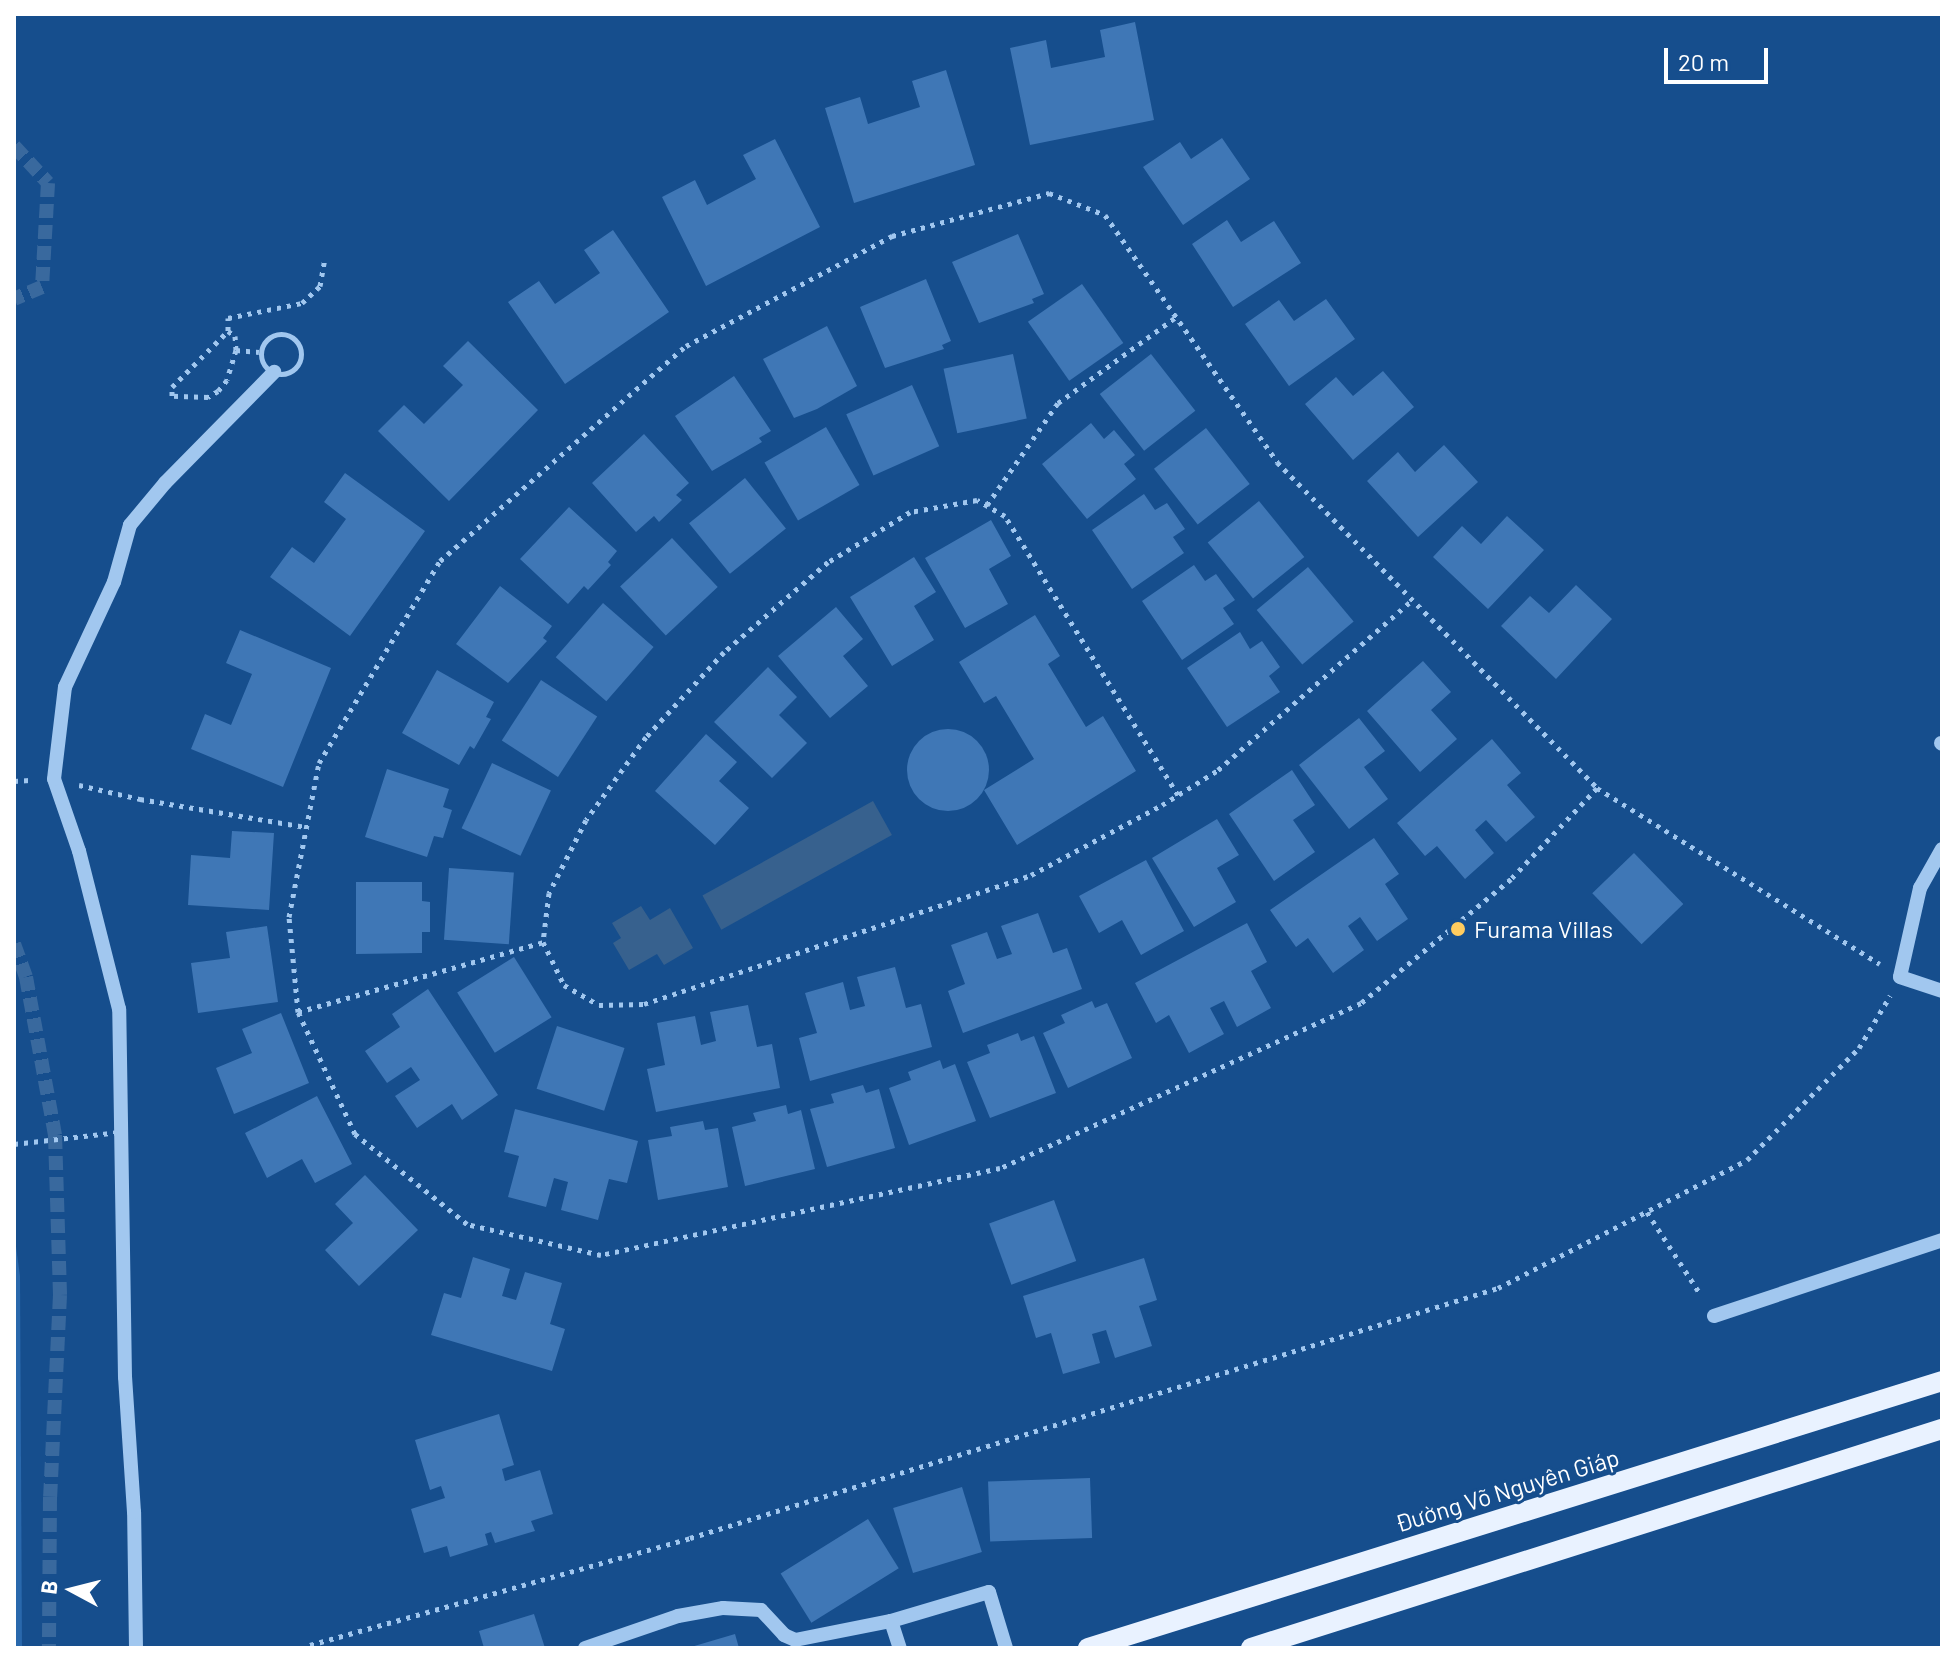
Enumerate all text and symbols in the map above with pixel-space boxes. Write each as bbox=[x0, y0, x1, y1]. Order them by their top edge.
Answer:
scale bar bbox=[1668, 32, 1772, 82]
text: 20 m bbox=[1678, 47, 1729, 76]
place label: Furama Villas bbox=[1474, 915, 1613, 943]
marker: Furama Villas bbox=[1449, 920, 1467, 938]
street label: Đường Võ Nguyên Giáp bbox=[1392, 1442, 1622, 1538]
north arrow bbox=[32, 1550, 112, 1630]
text: B bbox=[34, 1579, 62, 1595]

